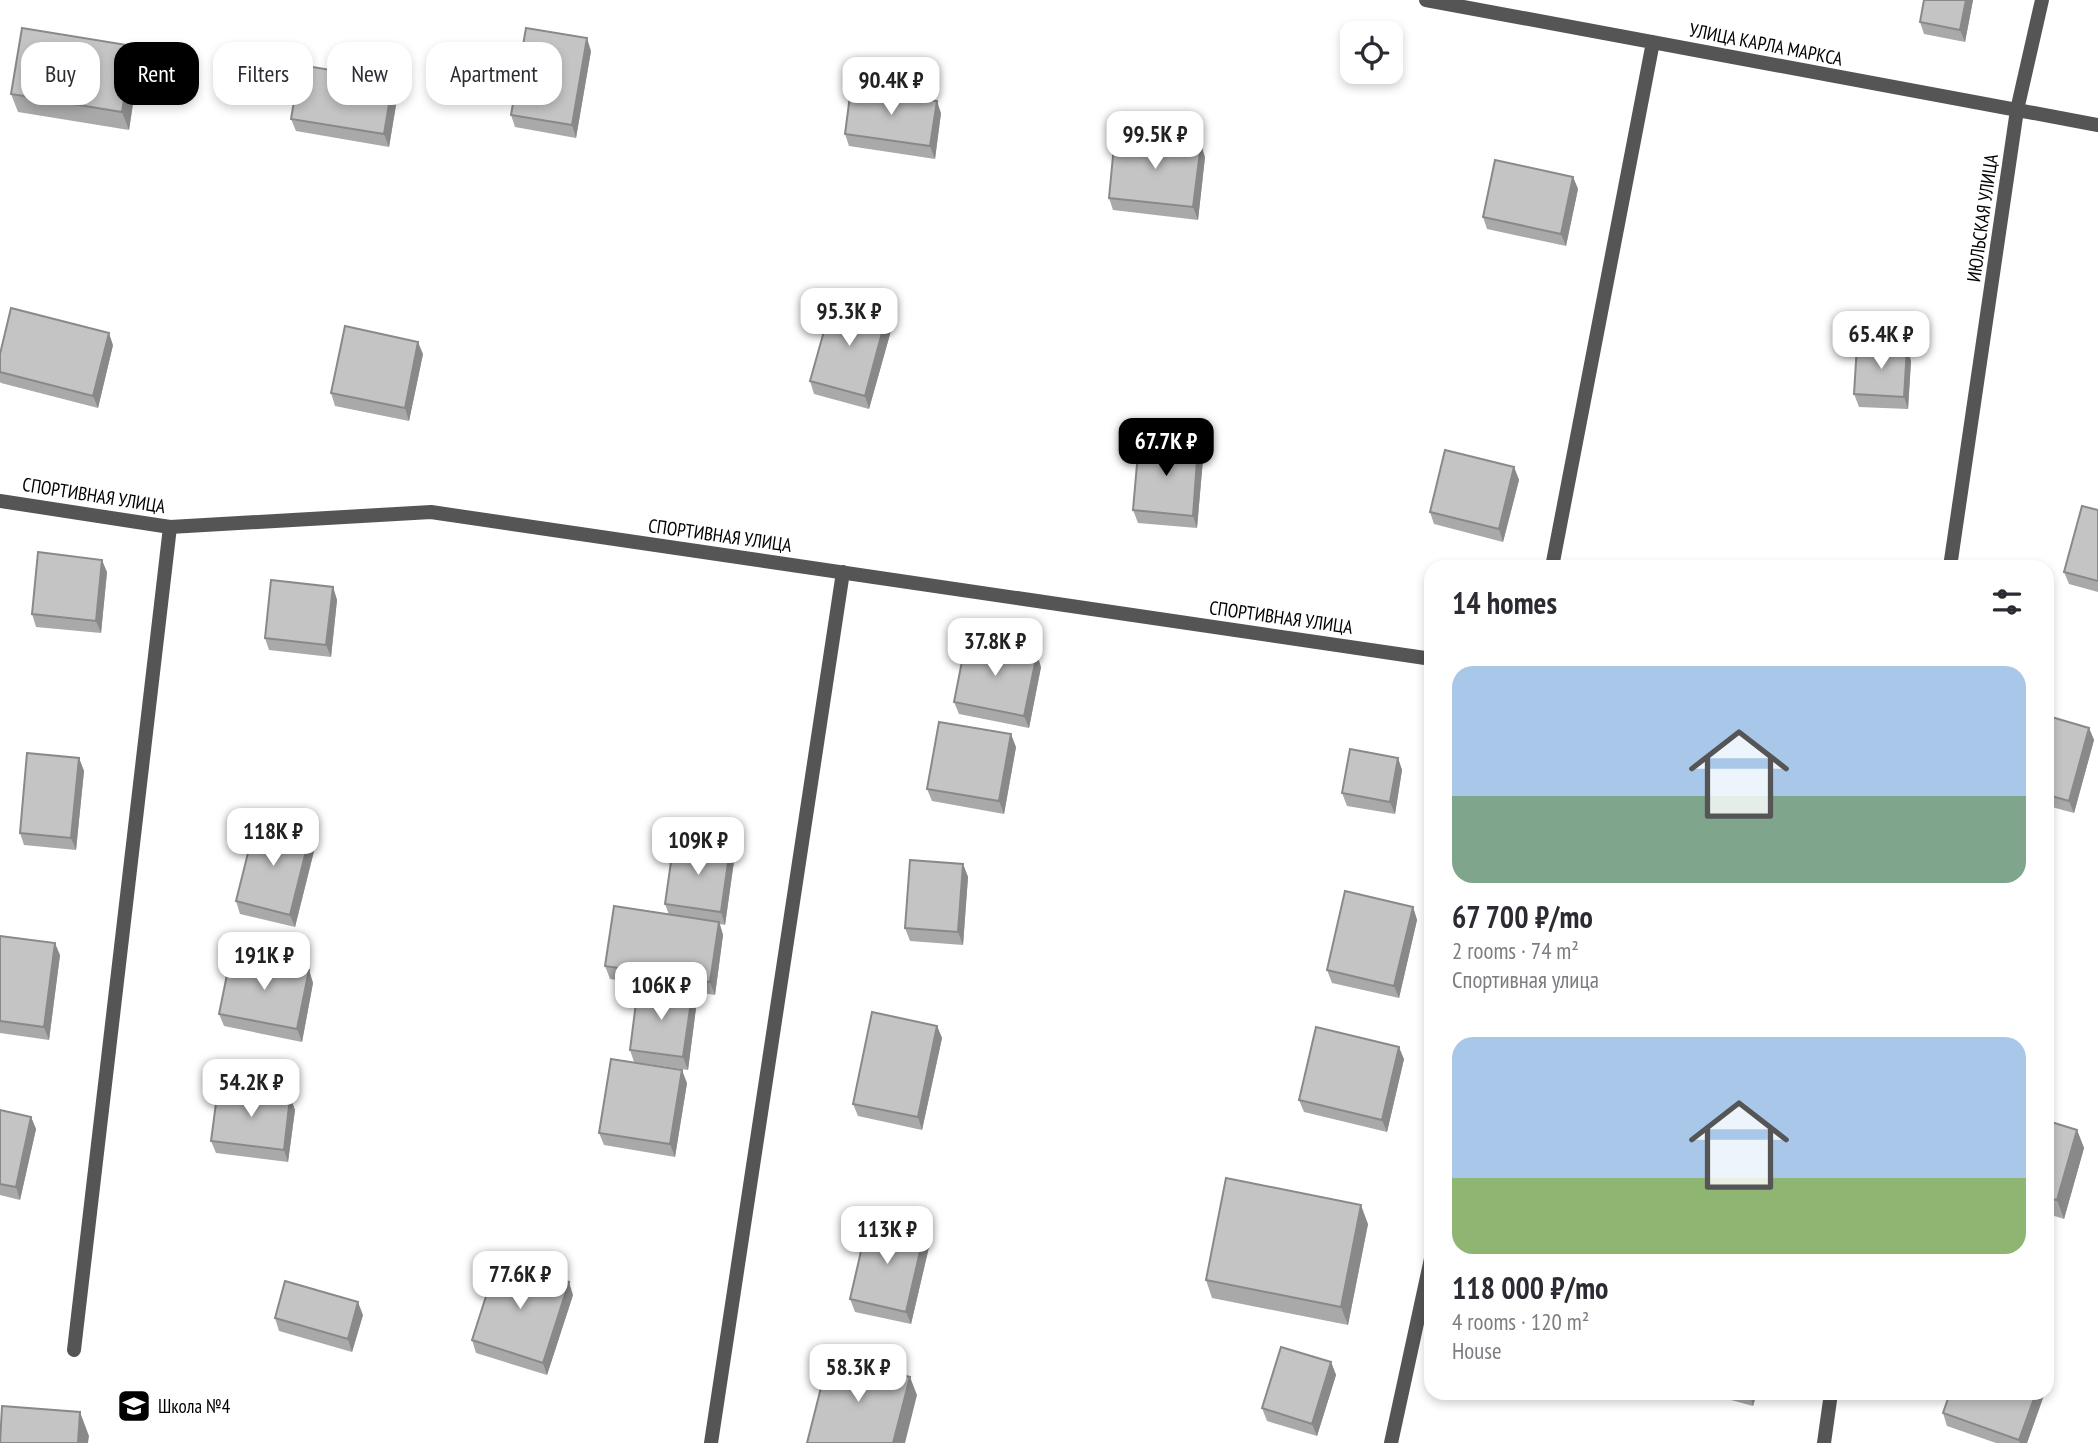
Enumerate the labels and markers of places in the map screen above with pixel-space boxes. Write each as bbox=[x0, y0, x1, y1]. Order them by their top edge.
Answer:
pin: 90.4K ₽ bbox=[826, 58, 956, 117]
pin: 99.5K ₽ bbox=[1090, 111, 1220, 171]
pin: 95.3K ₽ bbox=[784, 288, 914, 348]
pin: 65.4K ₽ bbox=[1816, 312, 1946, 371]
pin: 67.7K ₽ bbox=[1101, 419, 1231, 478]
pin: 37.8K ₽ bbox=[930, 618, 1060, 678]
pin: 118K ₽ bbox=[216, 808, 330, 868]
pin: 109K ₽ bbox=[641, 818, 755, 877]
pin: 191K ₽ bbox=[207, 932, 321, 992]
pin: 106K ₽ bbox=[604, 962, 718, 1022]
pin: 54.2K ₽ bbox=[186, 1060, 316, 1119]
pin: 113K ₽ bbox=[830, 1206, 944, 1266]
pin: 77.6K ₽ bbox=[455, 1252, 585, 1311]
pin: 58.3K ₽ bbox=[793, 1344, 923, 1404]
school or university icon: Школа №4 bbox=[115, 1387, 153, 1425]
place label: Школа №4 bbox=[158, 1394, 231, 1418]

